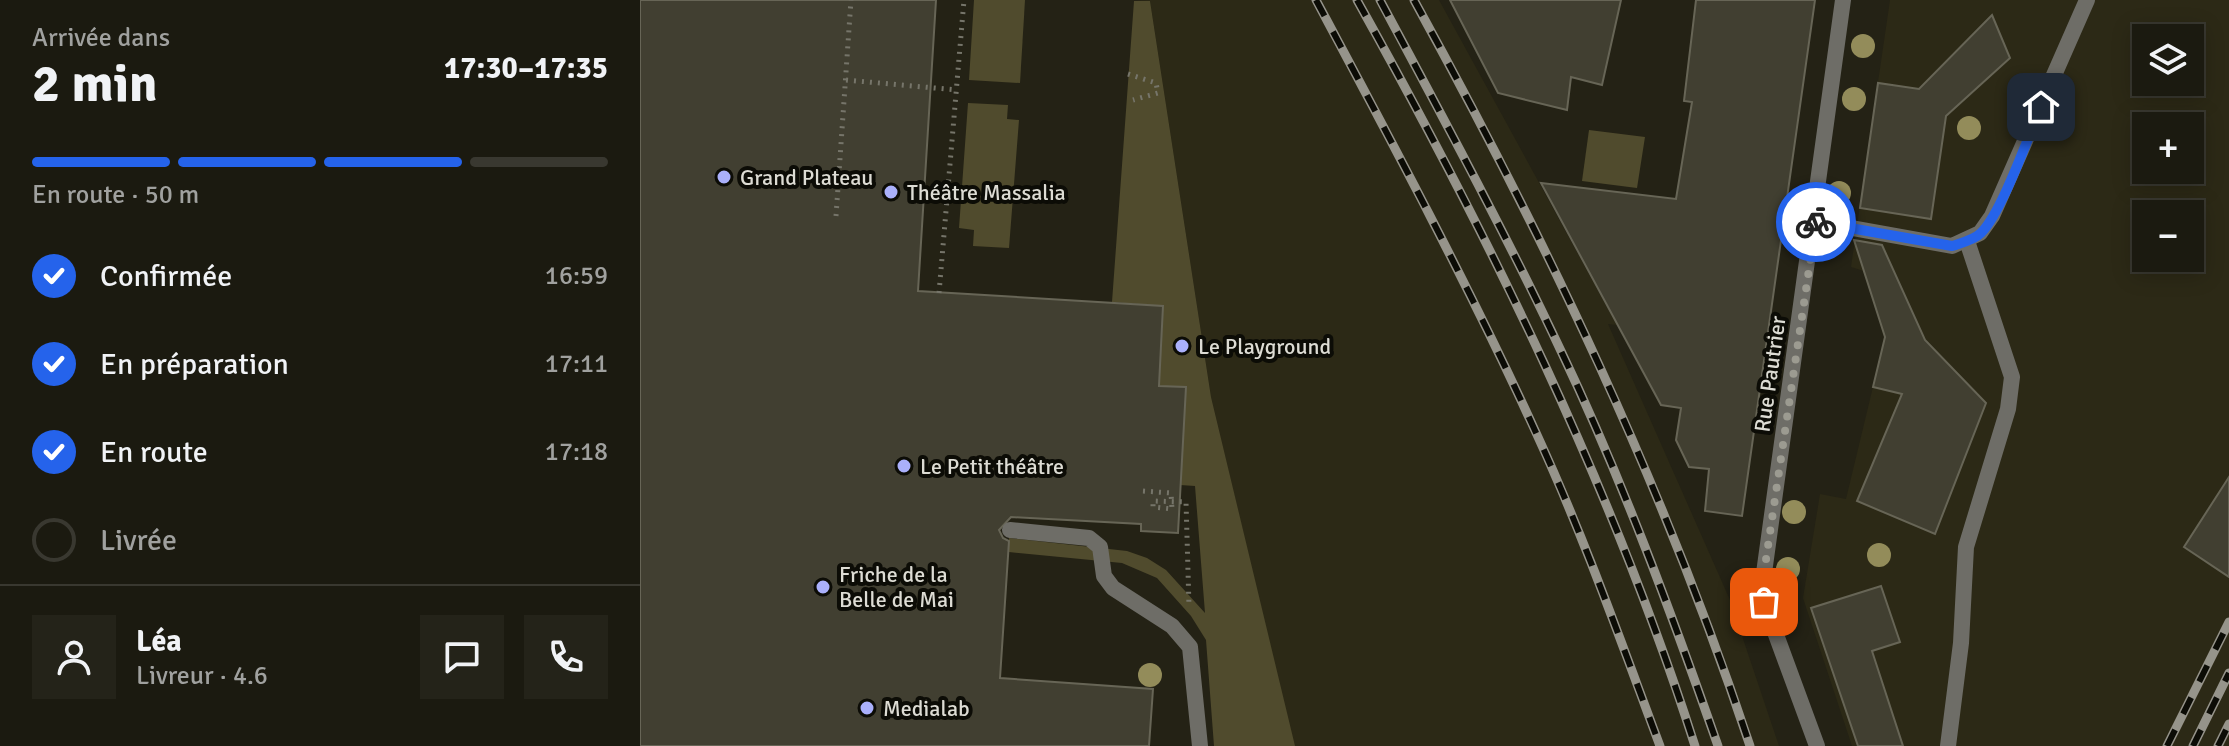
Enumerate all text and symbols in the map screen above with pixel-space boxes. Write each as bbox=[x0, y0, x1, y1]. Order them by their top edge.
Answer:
text: Arrivée dans bbox=[32, 22, 170, 54]
map controls bbox=[2132, 24, 2204, 272]
button: layers bbox=[2132, 24, 2204, 96]
text: 17:30–17:35 bbox=[444, 50, 608, 87]
text: 2 min bbox=[32, 52, 158, 116]
pin bbox=[2007, 73, 2075, 141]
icon: home bbox=[2019, 85, 2063, 129]
button: + bbox=[2132, 112, 2204, 184]
place label: Grand Plateau bbox=[740, 164, 873, 191]
marker: Grand Plateau bbox=[715, 168, 733, 186]
text: En route · 50 m bbox=[32, 179, 199, 211]
place label: Théâtre Massalia bbox=[907, 179, 1066, 206]
courier bbox=[1776, 182, 1856, 262]
marker: Théâtre Massalia bbox=[882, 183, 900, 201]
icon: bike bbox=[1794, 200, 1838, 244]
button: − bbox=[2132, 200, 2204, 272]
icon: check bbox=[32, 254, 76, 298]
text: Confirmée bbox=[100, 258, 232, 295]
text: 16:59 bbox=[545, 260, 608, 292]
street label: Rue Pautrier bbox=[1748, 314, 1792, 434]
place label: Le Playground bbox=[1198, 333, 1331, 360]
marker: Le Playground bbox=[1173, 337, 1191, 355]
icon: check bbox=[32, 342, 76, 386]
text: En préparation bbox=[100, 346, 289, 383]
text: 17:11 bbox=[545, 348, 608, 380]
icon: check bbox=[32, 430, 76, 474]
text: En route bbox=[100, 434, 208, 471]
text: 17:18 bbox=[545, 436, 608, 468]
place label: Le Petit théâtre bbox=[920, 453, 1064, 480]
marker: Le Petit théâtre bbox=[895, 457, 913, 475]
text: Livrée bbox=[100, 522, 177, 559]
place label: Friche de la Belle de Mai bbox=[839, 561, 954, 613]
pin bbox=[1730, 568, 1798, 636]
marker: Friche de la Belle de Mai bbox=[814, 578, 832, 596]
icon: bag bbox=[1742, 580, 1786, 624]
button: person bbox=[32, 615, 116, 699]
button: chat bbox=[420, 615, 504, 699]
button: phone bbox=[524, 615, 608, 699]
text: Léa bbox=[136, 623, 182, 660]
text: Livreur · 4.6 bbox=[136, 660, 268, 692]
place label: Medialab bbox=[883, 695, 970, 722]
marker: Medialab bbox=[858, 699, 876, 717]

